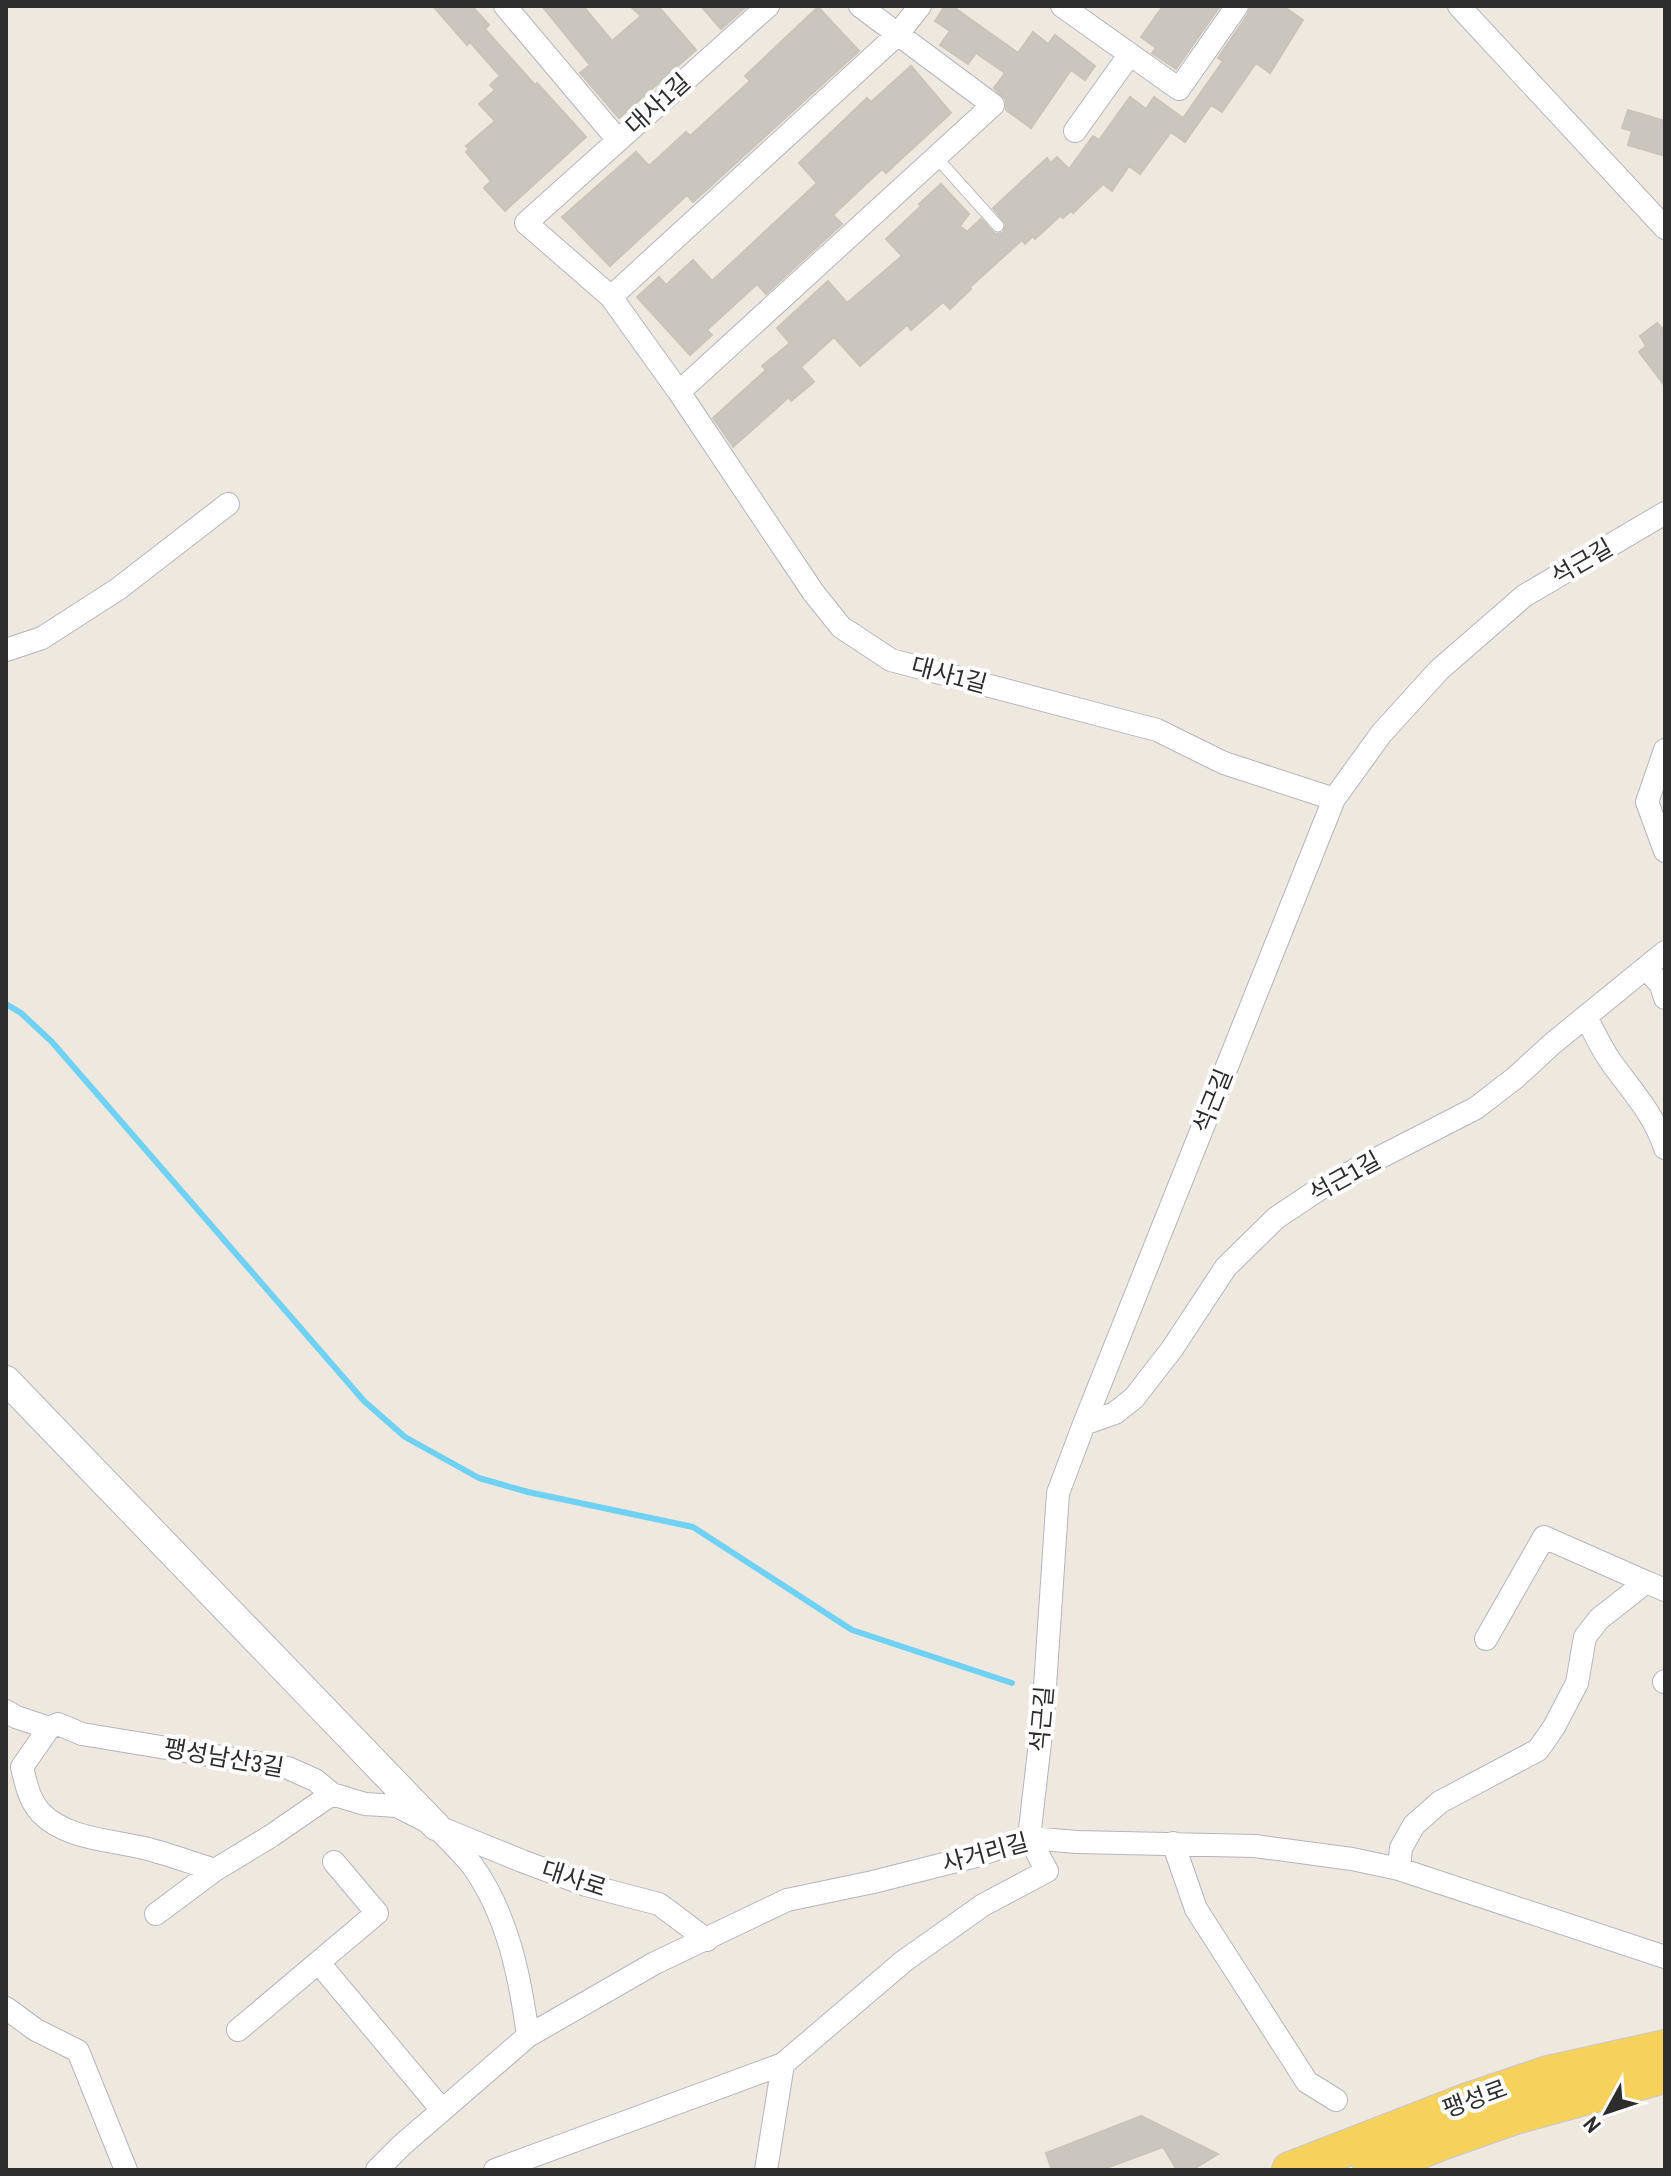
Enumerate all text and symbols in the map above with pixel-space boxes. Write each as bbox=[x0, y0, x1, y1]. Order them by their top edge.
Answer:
street label: 대사1길 bbox=[618, 66, 697, 141]
street label: 석근길 bbox=[1545, 531, 1618, 592]
street label: 대사1길 bbox=[908, 649, 991, 699]
street label: 석근길 bbox=[1185, 1064, 1239, 1137]
street label: 석근1길 bbox=[1303, 1143, 1386, 1209]
street label: 석근길 bbox=[1022, 1685, 1060, 1753]
street label: 팽성남산3길 bbox=[162, 1731, 287, 1783]
street label: 사거리길 bbox=[938, 1825, 1032, 1879]
street label: 대사로 bbox=[538, 1853, 611, 1904]
street label: 팽성로 bbox=[1438, 2072, 1511, 2124]
north arrow bbox=[1567, 2072, 1647, 2152]
text: N bbox=[1576, 2110, 1607, 2139]

